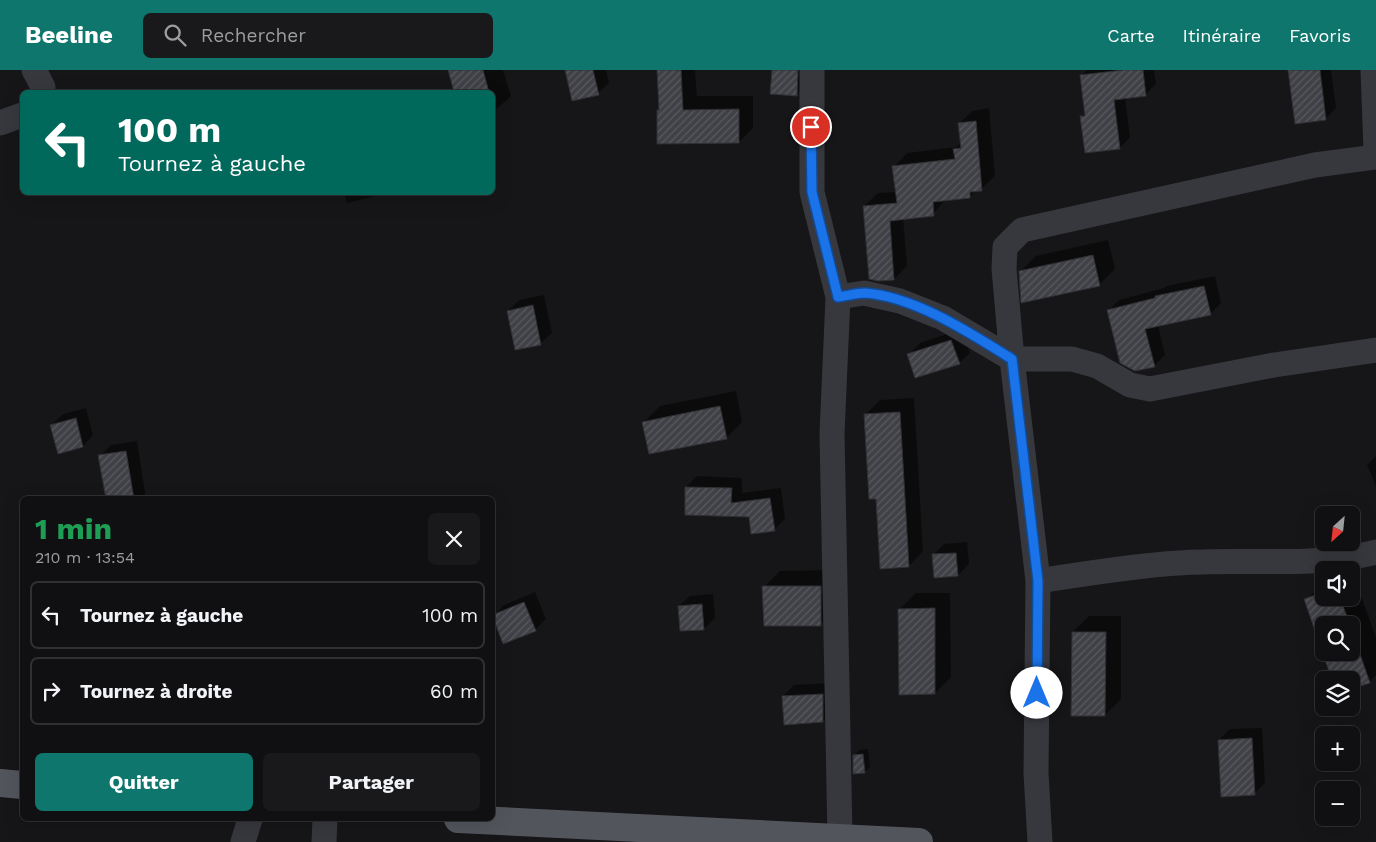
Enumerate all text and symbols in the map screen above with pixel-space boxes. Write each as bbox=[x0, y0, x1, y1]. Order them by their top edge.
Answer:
search box bbox=[143, 13, 493, 58]
text: Beeline bbox=[25, 21, 113, 49]
icon: search bbox=[161, 21, 189, 49]
text: Rechercher bbox=[201, 24, 306, 47]
text: Carte bbox=[1107, 25, 1155, 46]
text: Itinéraire bbox=[1183, 25, 1261, 46]
text: Favoris bbox=[1289, 25, 1351, 46]
pin bbox=[790, 106, 832, 148]
text: 100 m bbox=[118, 109, 221, 151]
icon: left bbox=[35, 110, 100, 175]
icon: arrive bbox=[797, 113, 825, 141]
text: Tournez à gauche bbox=[118, 151, 306, 176]
north arrow bbox=[1315, 506, 1360, 551]
map controls bbox=[1315, 506, 1360, 826]
text: 1 min bbox=[35, 511, 112, 546]
button: close bbox=[428, 513, 480, 565]
text: 210 m · 13:54 bbox=[35, 548, 135, 567]
button: sound bbox=[1315, 561, 1360, 606]
icon: left bbox=[37, 601, 65, 629]
text: Tournez à gauche bbox=[80, 604, 243, 627]
text: 100 m bbox=[422, 604, 478, 627]
button: search bbox=[1315, 616, 1360, 661]
position arrow bbox=[1010, 666, 1062, 718]
button: layers bbox=[1315, 671, 1360, 716]
icon: right bbox=[37, 677, 65, 705]
text: Tournez à droite bbox=[80, 680, 232, 703]
text: 60 m bbox=[430, 680, 478, 703]
button: + bbox=[1315, 726, 1360, 771]
button: Quitter bbox=[35, 753, 253, 811]
button: Partager bbox=[263, 753, 480, 811]
button: − bbox=[1315, 781, 1360, 826]

